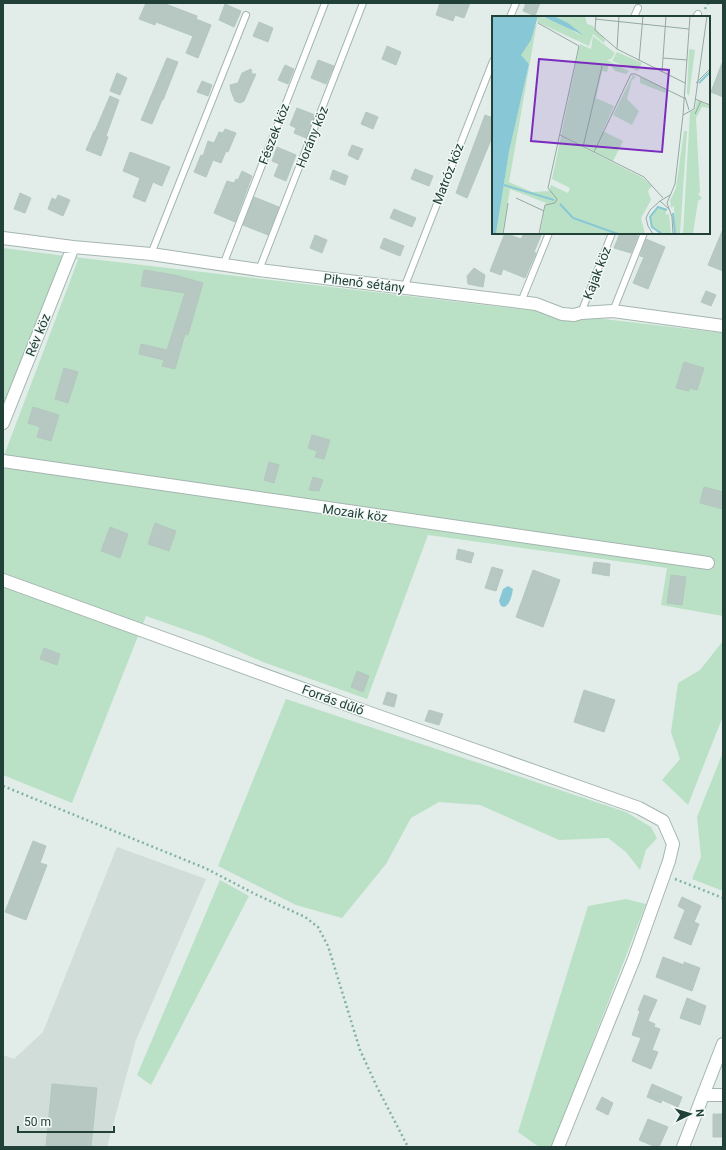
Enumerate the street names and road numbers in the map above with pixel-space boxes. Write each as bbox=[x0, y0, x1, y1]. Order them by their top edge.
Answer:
street label: Fészek köz bbox=[256, 101, 293, 167]
street label: Horány köz bbox=[293, 104, 331, 170]
street label: Matróz köz bbox=[429, 141, 467, 207]
street label: Kajak köz bbox=[580, 244, 614, 302]
street label: Pihenő sétány bbox=[323, 271, 405, 295]
street label: Rév köz bbox=[23, 311, 54, 359]
street label: Mozaik köz bbox=[322, 501, 389, 525]
street label: Forrás dűlő bbox=[300, 682, 366, 718]

